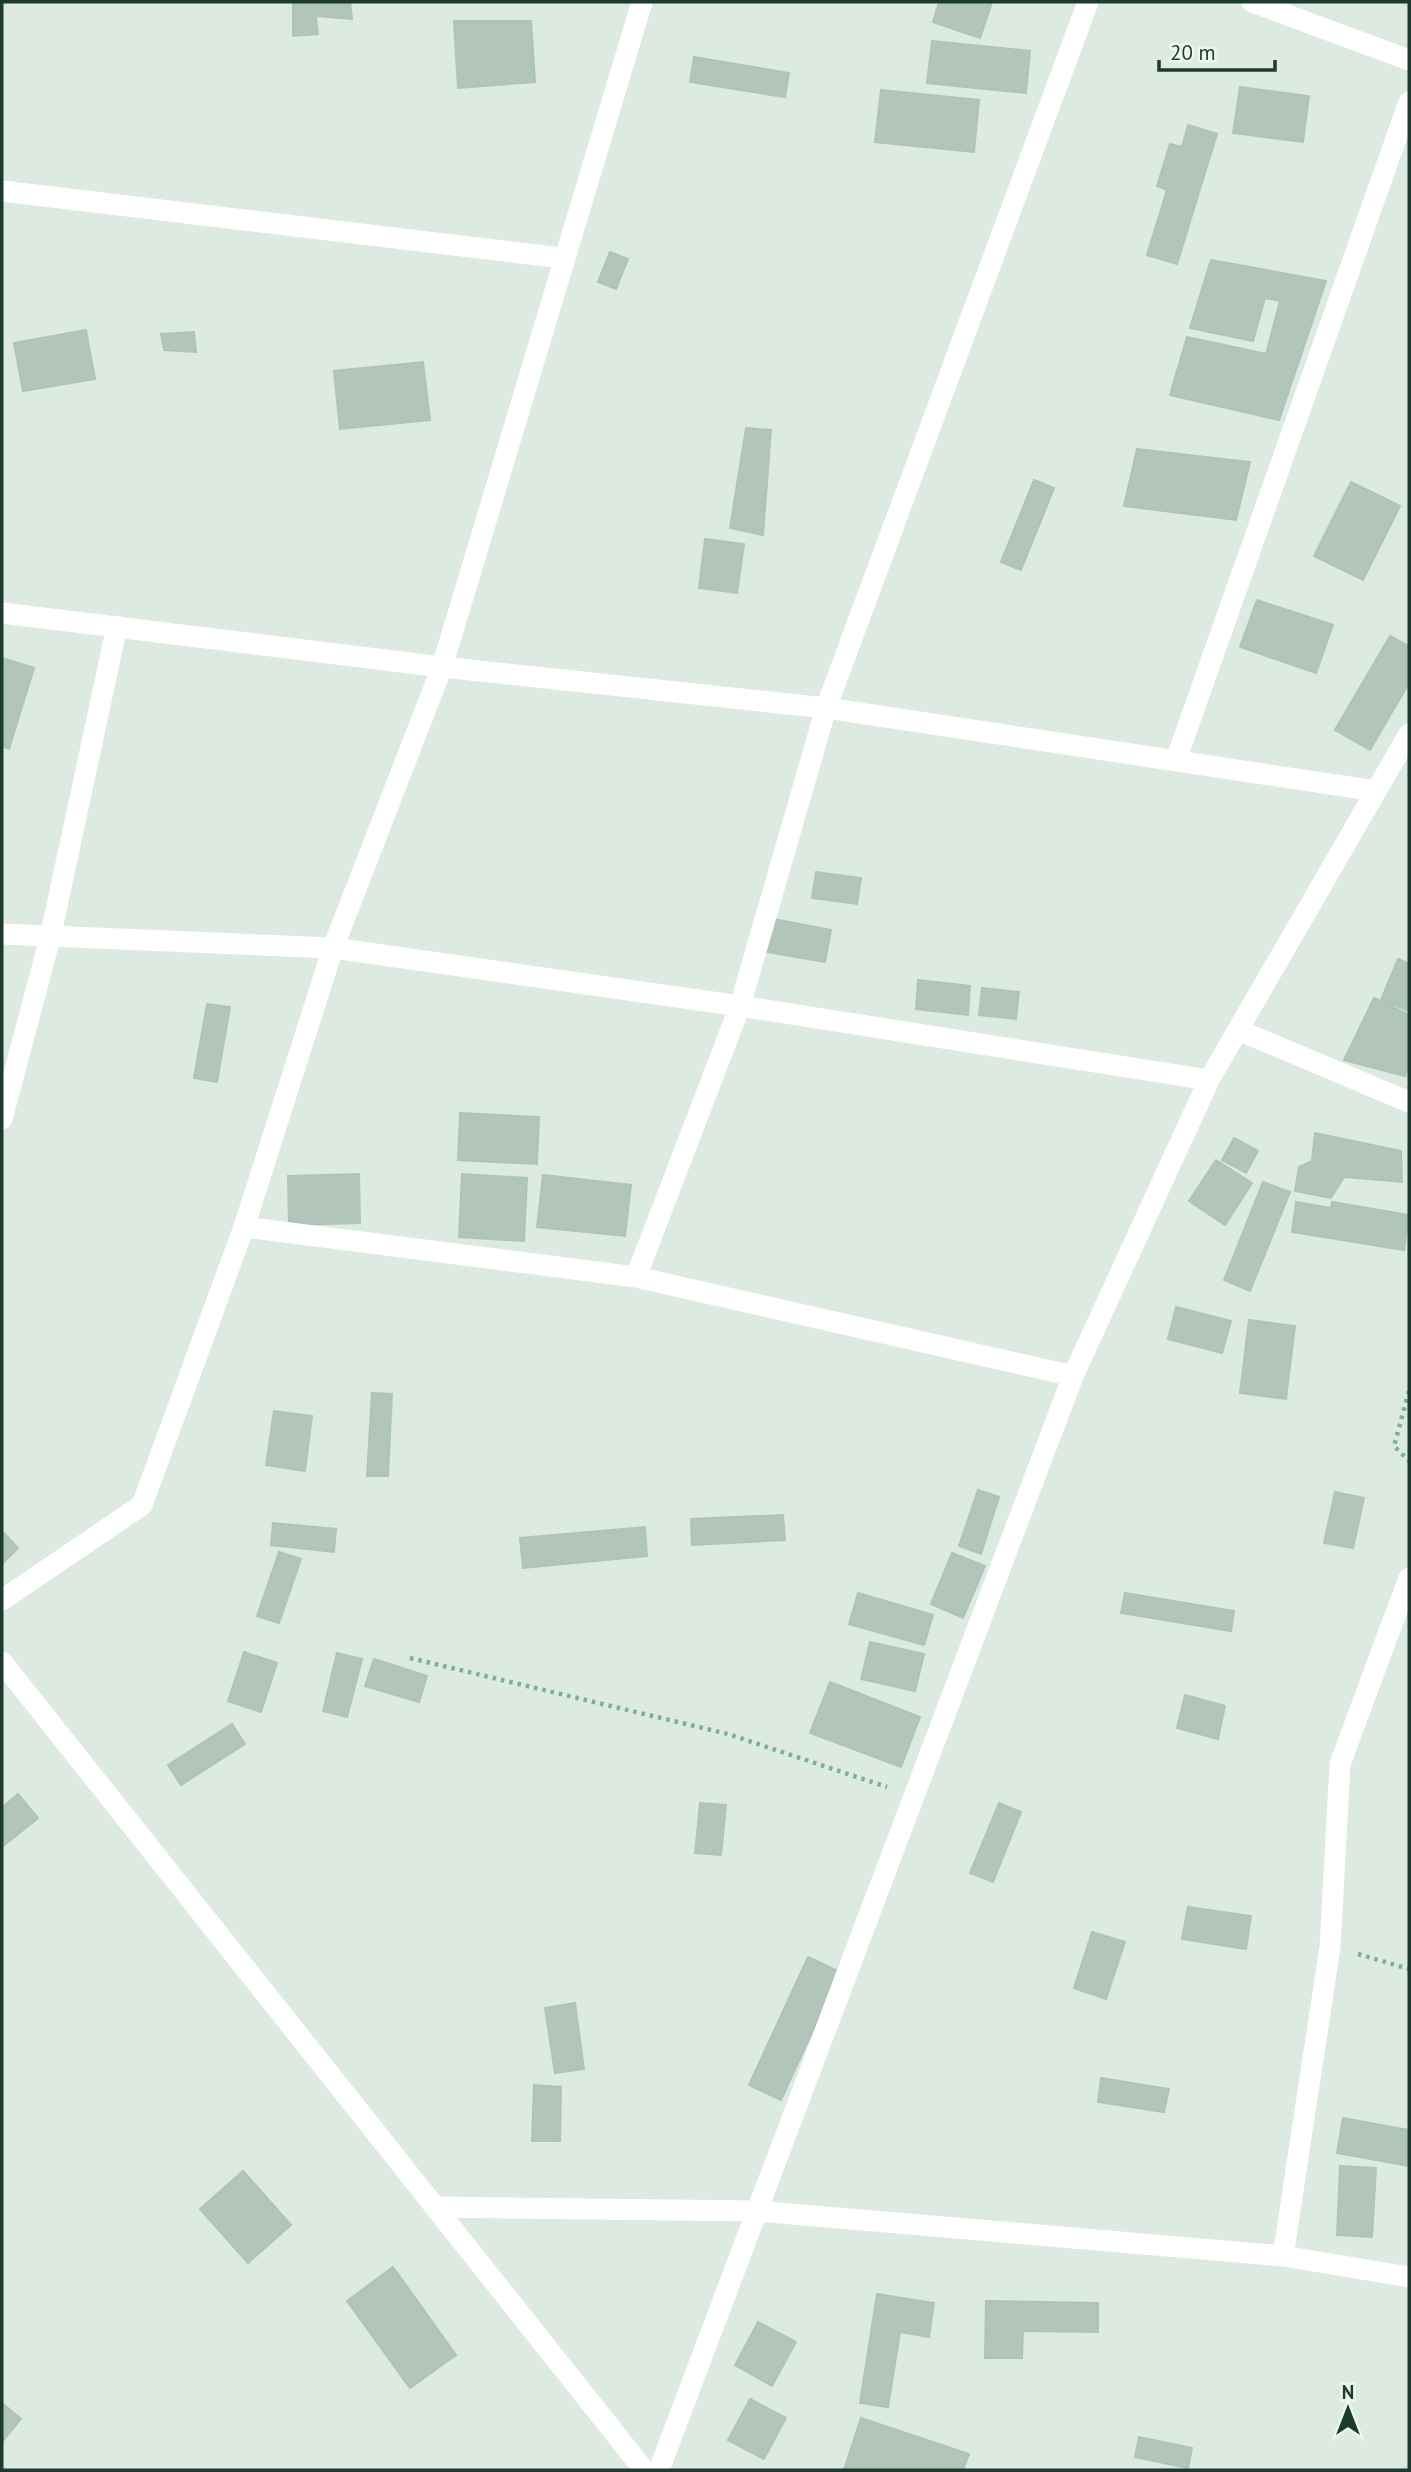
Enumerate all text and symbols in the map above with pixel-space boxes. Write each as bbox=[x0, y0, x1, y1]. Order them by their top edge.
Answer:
scale bar bbox=[1159, 28, 1274, 72]
text: 20 m bbox=[1170, 39, 1216, 66]
north arrow bbox=[1313, 2374, 1383, 2444]
text: N bbox=[1342, 2380, 1354, 2404]

